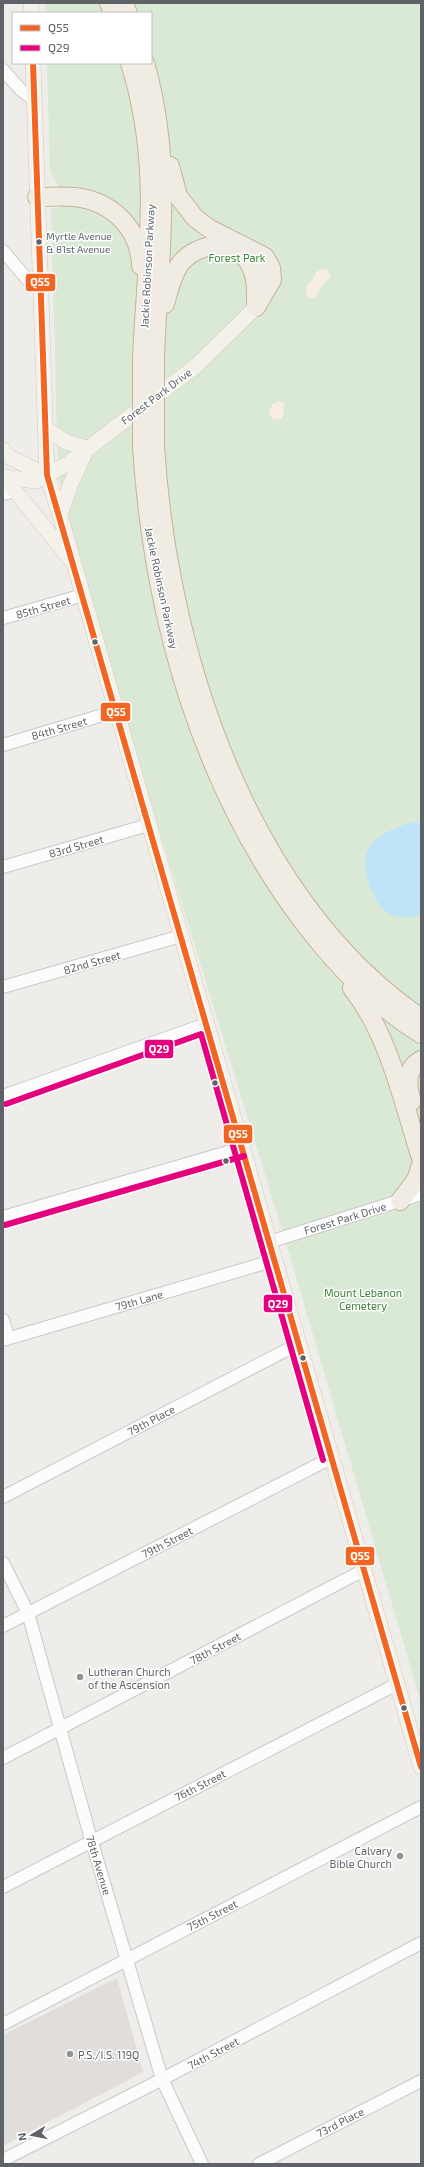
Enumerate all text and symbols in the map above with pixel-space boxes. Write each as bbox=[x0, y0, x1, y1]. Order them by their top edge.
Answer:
legend bbox=[12, 12, 152, 64]
text: Q55 bbox=[48, 20, 69, 35]
text: Q29 bbox=[48, 40, 70, 55]
street label: Jackie Robinson Parkway bbox=[137, 203, 157, 328]
place label: Myrtle Avenue & 81st Avenue bbox=[46, 230, 112, 255]
marker: Myrtle Avenue & 81st Avenue bbox=[34, 237, 44, 247]
park label: Forest Park bbox=[209, 251, 266, 264]
line badge: Q55 bbox=[25, 273, 56, 292]
text: Q55 bbox=[30, 275, 50, 289]
street label: Forest Park Drive bbox=[118, 365, 194, 427]
street label: Jackie Robinson Parkway bbox=[143, 526, 181, 650]
street label: 85th Street bbox=[14, 593, 72, 621]
unlabelled marker bbox=[90, 637, 100, 647]
line badge: Q55 bbox=[100, 702, 131, 722]
text: Q55 bbox=[106, 705, 126, 719]
street label: 84th Street bbox=[30, 714, 88, 742]
street label: 83rd Street bbox=[47, 832, 105, 860]
street label: 82nd Street bbox=[62, 948, 122, 976]
line badge: Q29 bbox=[144, 1039, 174, 1059]
text: Q29 bbox=[149, 1042, 169, 1056]
unlabelled marker bbox=[210, 1078, 220, 1088]
line badge: Q55 bbox=[223, 1124, 253, 1144]
text: Q55 bbox=[228, 1127, 248, 1141]
unlabelled marker bbox=[221, 1156, 231, 1166]
street label: Forest Park Drive bbox=[302, 1199, 388, 1237]
park label: Mount Lebanon Cemetery bbox=[324, 1286, 402, 1312]
street label: 79th Lane bbox=[114, 1287, 164, 1313]
line badge: Q29 bbox=[263, 1294, 293, 1313]
text: Q29 bbox=[268, 1297, 288, 1311]
unlabelled marker bbox=[298, 1353, 308, 1363]
street label: 79th Place bbox=[125, 1402, 177, 1438]
street label: 79th Street bbox=[139, 1524, 195, 1560]
line badge: Q55 bbox=[345, 1546, 375, 1566]
text: Q55 bbox=[350, 1549, 370, 1563]
street label: 78th Street bbox=[187, 1629, 243, 1667]
place label: Lutheran Church of the Ascension bbox=[88, 1665, 171, 1691]
marker: Lutheran Church of the Ascension bbox=[75, 1672, 85, 1682]
unlabelled marker bbox=[399, 1703, 409, 1713]
street label: 76th Street bbox=[172, 1767, 228, 1803]
street label: 78th Avenue bbox=[84, 1833, 114, 1897]
place label: Calvary Bible Church bbox=[330, 1844, 392, 1870]
marker: Calvary Bible Church bbox=[395, 1851, 405, 1861]
street label: 75th Street bbox=[184, 1897, 240, 1933]
street label: 74th Street bbox=[185, 2034, 241, 2072]
place label: P.S./I.S. 119Q bbox=[78, 2048, 139, 2062]
marker: P.S./I.S. 119Q bbox=[65, 2049, 75, 2059]
street label: 73rd Place bbox=[314, 2104, 366, 2140]
north arrow bbox=[12, 2115, 52, 2155]
text: N bbox=[15, 2132, 29, 2142]

